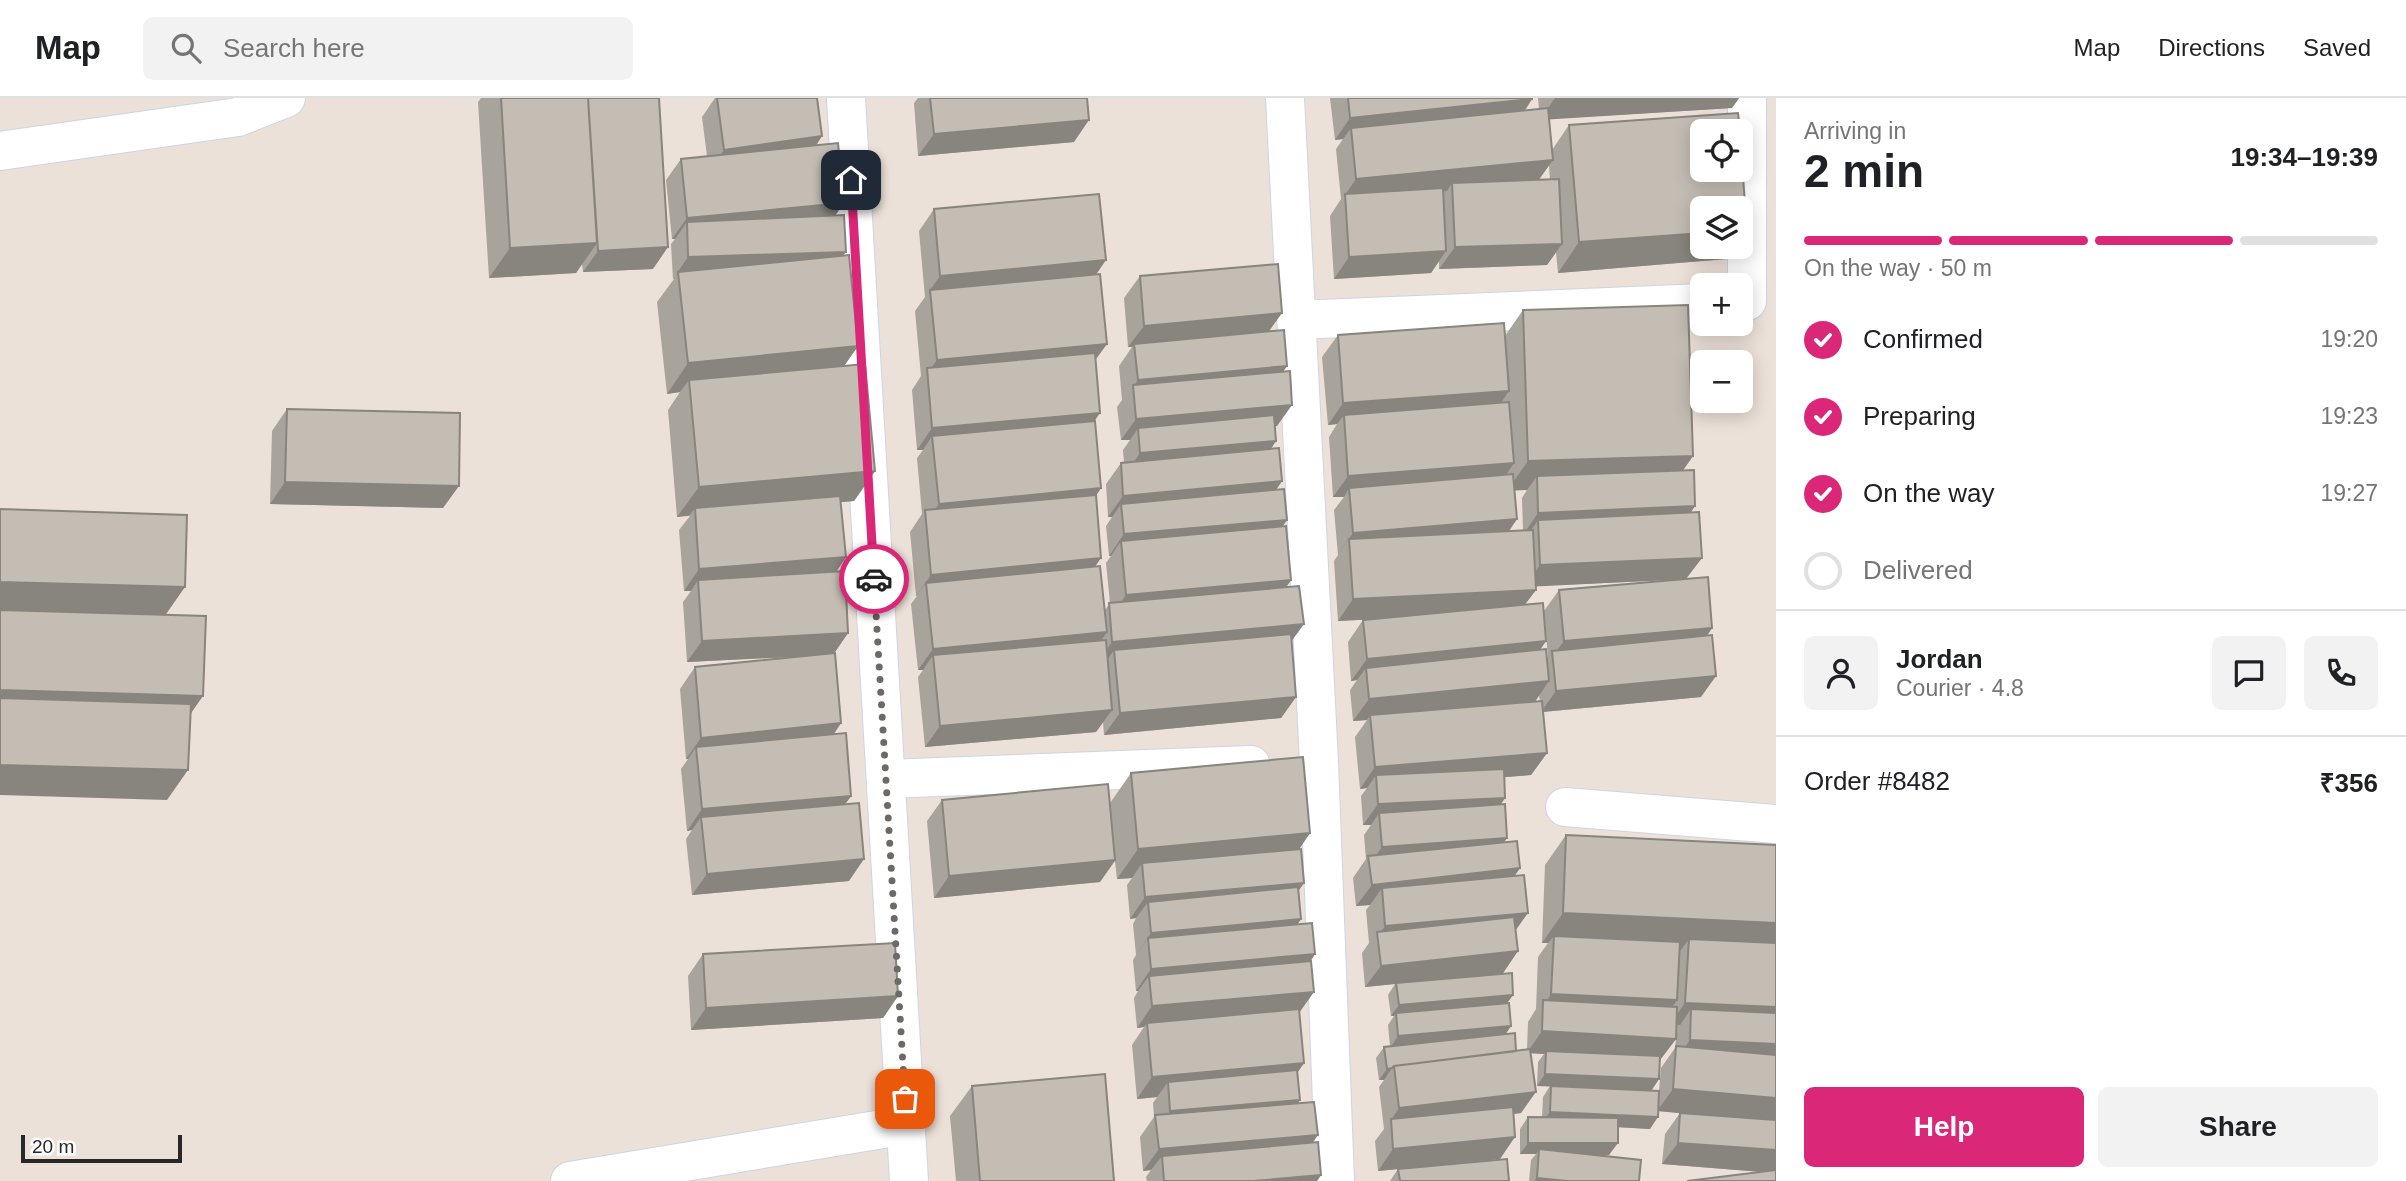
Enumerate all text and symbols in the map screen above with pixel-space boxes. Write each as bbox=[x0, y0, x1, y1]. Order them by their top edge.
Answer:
search box bbox=[143, 17, 633, 80]
text: Map bbox=[35, 29, 101, 66]
icon: search bbox=[167, 29, 205, 67]
text: Search here bbox=[223, 33, 365, 63]
text: Map bbox=[2074, 34, 2120, 61]
text: Directions bbox=[2158, 34, 2265, 61]
text: Saved bbox=[2303, 34, 2371, 61]
text: Arriving in bbox=[1804, 118, 1906, 144]
map controls bbox=[1690, 119, 1753, 413]
button: locate bbox=[1690, 119, 1753, 182]
text: 19:34–19:39 bbox=[2231, 142, 2378, 172]
text: 2 min bbox=[1804, 145, 1924, 197]
pin bbox=[821, 150, 881, 210]
icon: home bbox=[832, 161, 870, 199]
button: layers bbox=[1690, 196, 1753, 259]
text: On the way · 50 m bbox=[1804, 255, 1992, 281]
button: + bbox=[1690, 273, 1753, 336]
icon: check bbox=[1804, 321, 1842, 359]
text: Confirmed bbox=[1863, 324, 1983, 354]
text: 19:20 bbox=[2320, 326, 2378, 352]
button: − bbox=[1690, 350, 1753, 413]
icon: check bbox=[1804, 398, 1842, 436]
text: Preparing bbox=[1863, 401, 1976, 431]
text: 19:23 bbox=[2320, 403, 2378, 429]
icon: check bbox=[1804, 475, 1842, 513]
text: On the way bbox=[1863, 478, 1995, 508]
text: 19:27 bbox=[2320, 480, 2378, 506]
courier bbox=[839, 544, 909, 614]
text: Delivered bbox=[1863, 555, 1973, 585]
icon: car bbox=[855, 560, 893, 598]
button: person bbox=[1804, 636, 1878, 710]
button: chat bbox=[2212, 636, 2286, 710]
button: phone bbox=[2304, 636, 2378, 710]
text: Jordan bbox=[1896, 644, 1983, 674]
text: Courier · 4.8 bbox=[1896, 675, 2024, 701]
text: Order #8482 bbox=[1804, 766, 1950, 796]
text: ₹356 bbox=[2320, 768, 2378, 798]
pin bbox=[875, 1069, 935, 1129]
icon: bag bbox=[886, 1080, 924, 1118]
button: Help bbox=[1804, 1087, 2084, 1167]
button: Share bbox=[2098, 1087, 2378, 1167]
scale bar bbox=[21, 1132, 182, 1164]
text: 20 m bbox=[32, 1136, 74, 1157]

